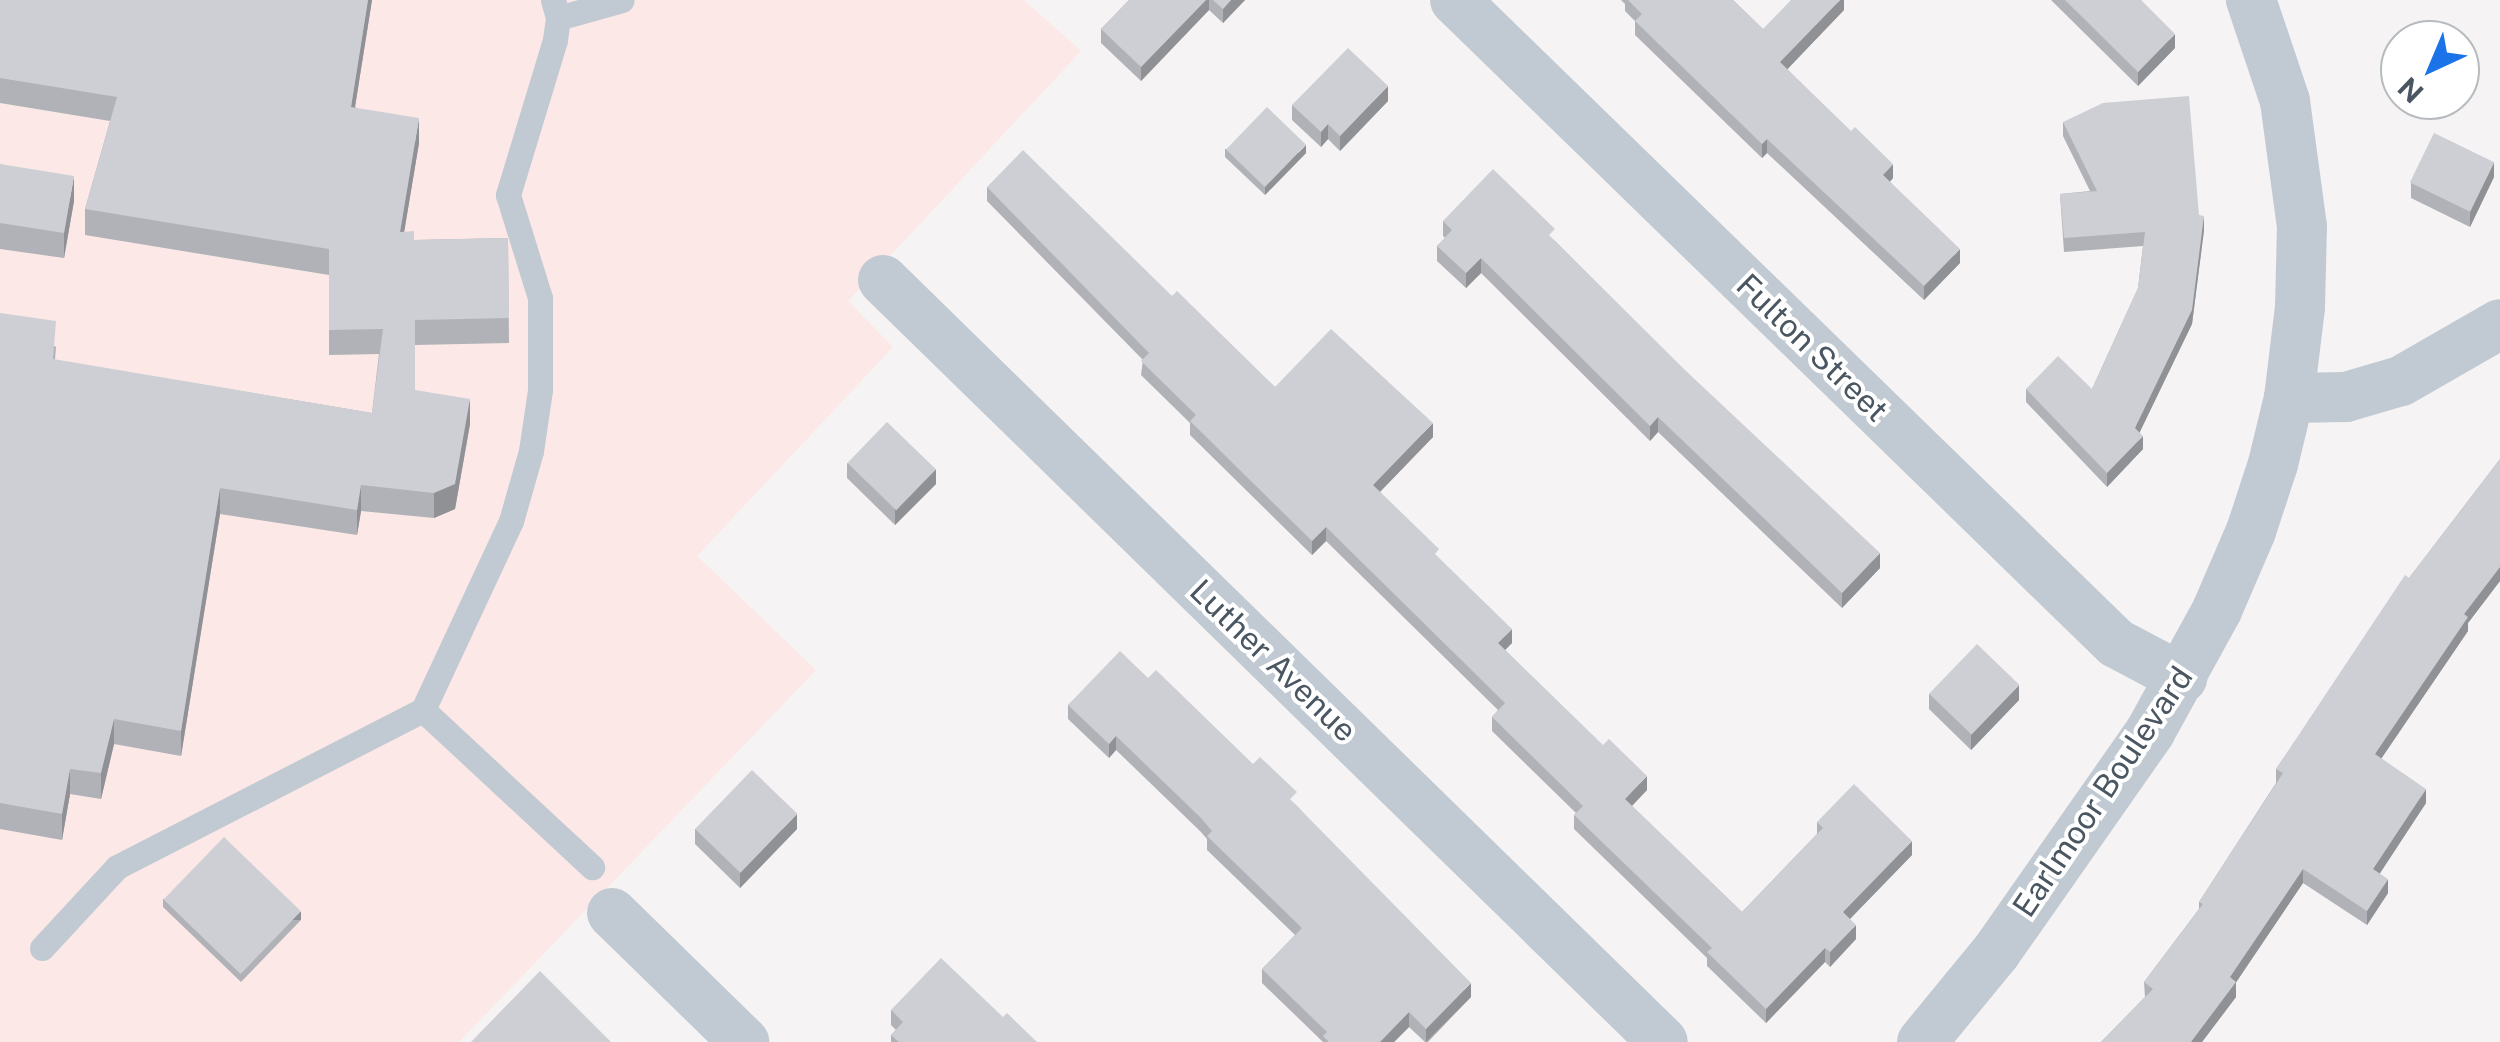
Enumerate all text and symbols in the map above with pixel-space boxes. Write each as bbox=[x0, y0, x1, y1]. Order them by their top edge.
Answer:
north arrow bbox=[2380, 20, 2480, 120]
text: N bbox=[2391, 71, 2430, 110]
street label: Fulton Street bbox=[1728, 266, 1896, 430]
street label: Luther Avenue bbox=[1182, 572, 1364, 750]
street label: Earlmoor Boulevard bbox=[2005, 660, 2201, 924]

